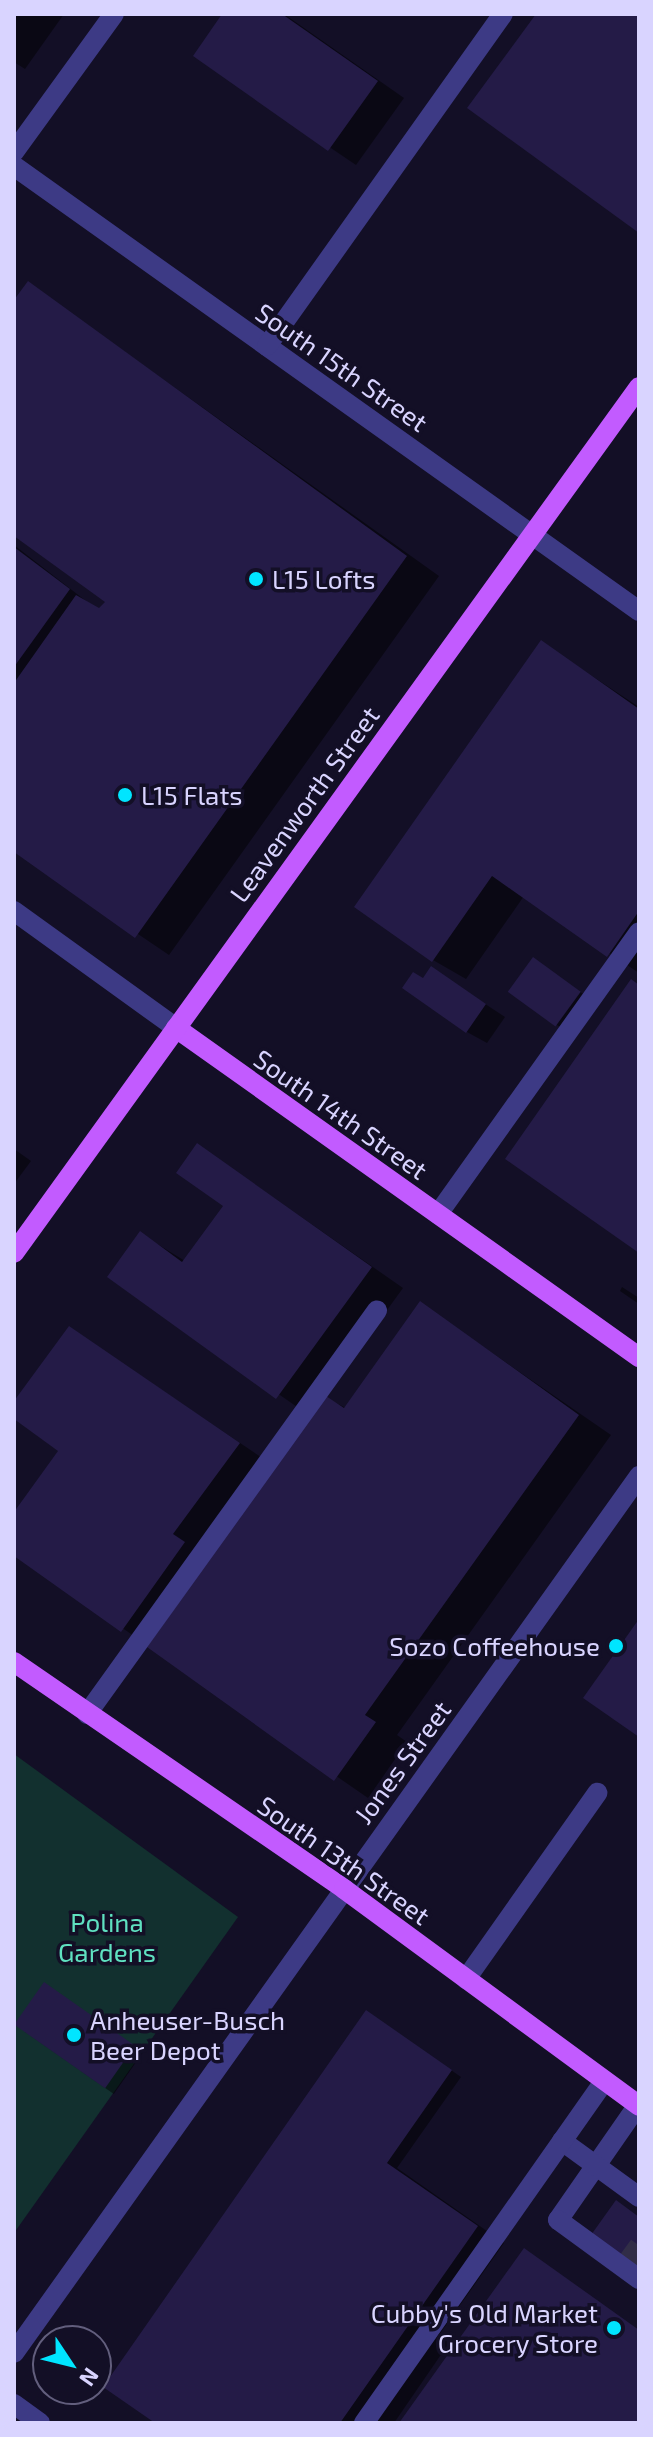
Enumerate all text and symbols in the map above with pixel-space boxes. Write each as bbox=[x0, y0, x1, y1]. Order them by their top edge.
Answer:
street label: South 15th Street bbox=[250, 296, 434, 438]
place label: L15 Lofts bbox=[272, 563, 375, 595]
marker: L15 Lofts bbox=[247, 570, 265, 588]
street label: Leavenworth Street bbox=[223, 700, 385, 908]
place label: L15 Flats bbox=[141, 779, 243, 811]
marker: L15 Flats bbox=[116, 786, 134, 804]
street label: South 14th Street bbox=[248, 1043, 434, 1185]
place label: Sozo Coffeehouse bbox=[389, 1630, 600, 1662]
marker: Sozo Coffeehouse bbox=[607, 1637, 625, 1655]
street label: Jones Street bbox=[347, 1695, 457, 1829]
street label: South 13th Street bbox=[252, 1789, 436, 1931]
park label: Polina Gardens bbox=[58, 1906, 156, 1968]
place label: Anheuser-Busch Beer Depot bbox=[90, 2004, 285, 2066]
marker: Anheuser-Busch Beer Depot bbox=[65, 2026, 83, 2044]
place label: Cubby's Old Market Grocery Store bbox=[371, 2297, 598, 2358]
marker: Cubby's Old Market Grocery Store bbox=[605, 2319, 623, 2337]
north arrow bbox=[32, 2325, 112, 2405]
text: N bbox=[75, 2364, 105, 2392]

